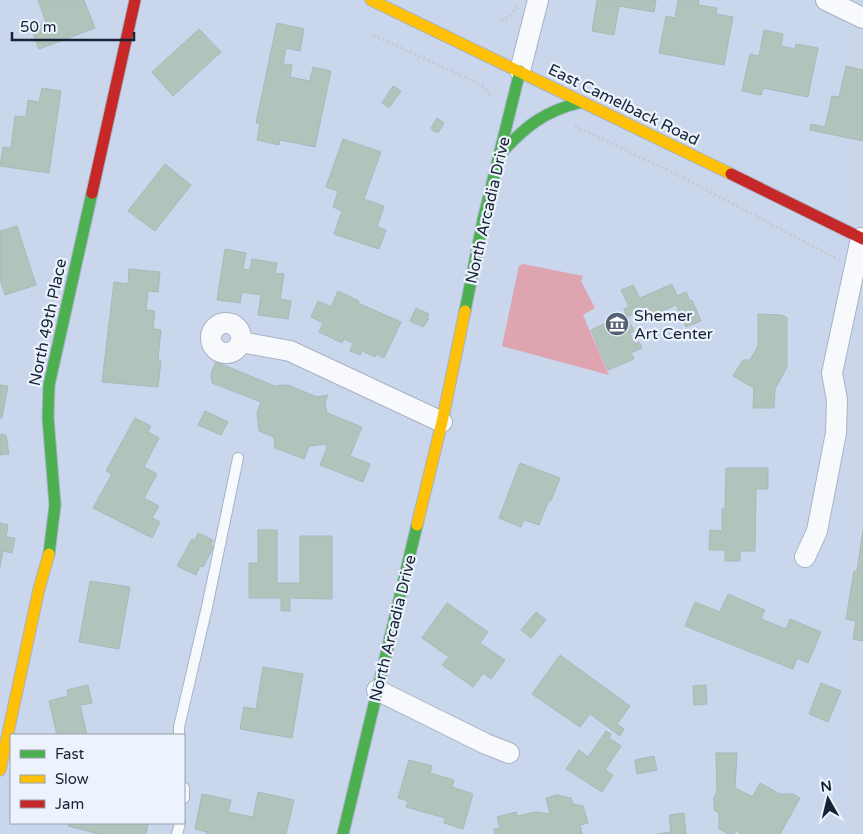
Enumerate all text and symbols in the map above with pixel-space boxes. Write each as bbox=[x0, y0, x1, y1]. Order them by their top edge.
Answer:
scale bar bbox=[12, 10, 135, 42]
text: 50 m bbox=[20, 18, 57, 36]
street label: East Camelback Road bbox=[545, 60, 702, 150]
street label: North Arcadia Drive bbox=[461, 135, 515, 286]
street label: North 49th Place bbox=[25, 257, 71, 388]
place label: Shemer Art Center bbox=[634, 306, 714, 344]
museum icon: Shemer Art Center bbox=[604, 311, 630, 337]
street label: North Arcadia Drive bbox=[365, 553, 421, 704]
legend bbox=[10, 734, 185, 824]
text: Fast bbox=[55, 745, 85, 763]
text: Slow bbox=[55, 770, 89, 788]
north arrow bbox=[803, 774, 853, 824]
text: N bbox=[820, 777, 833, 796]
text: Jam bbox=[55, 795, 84, 813]

